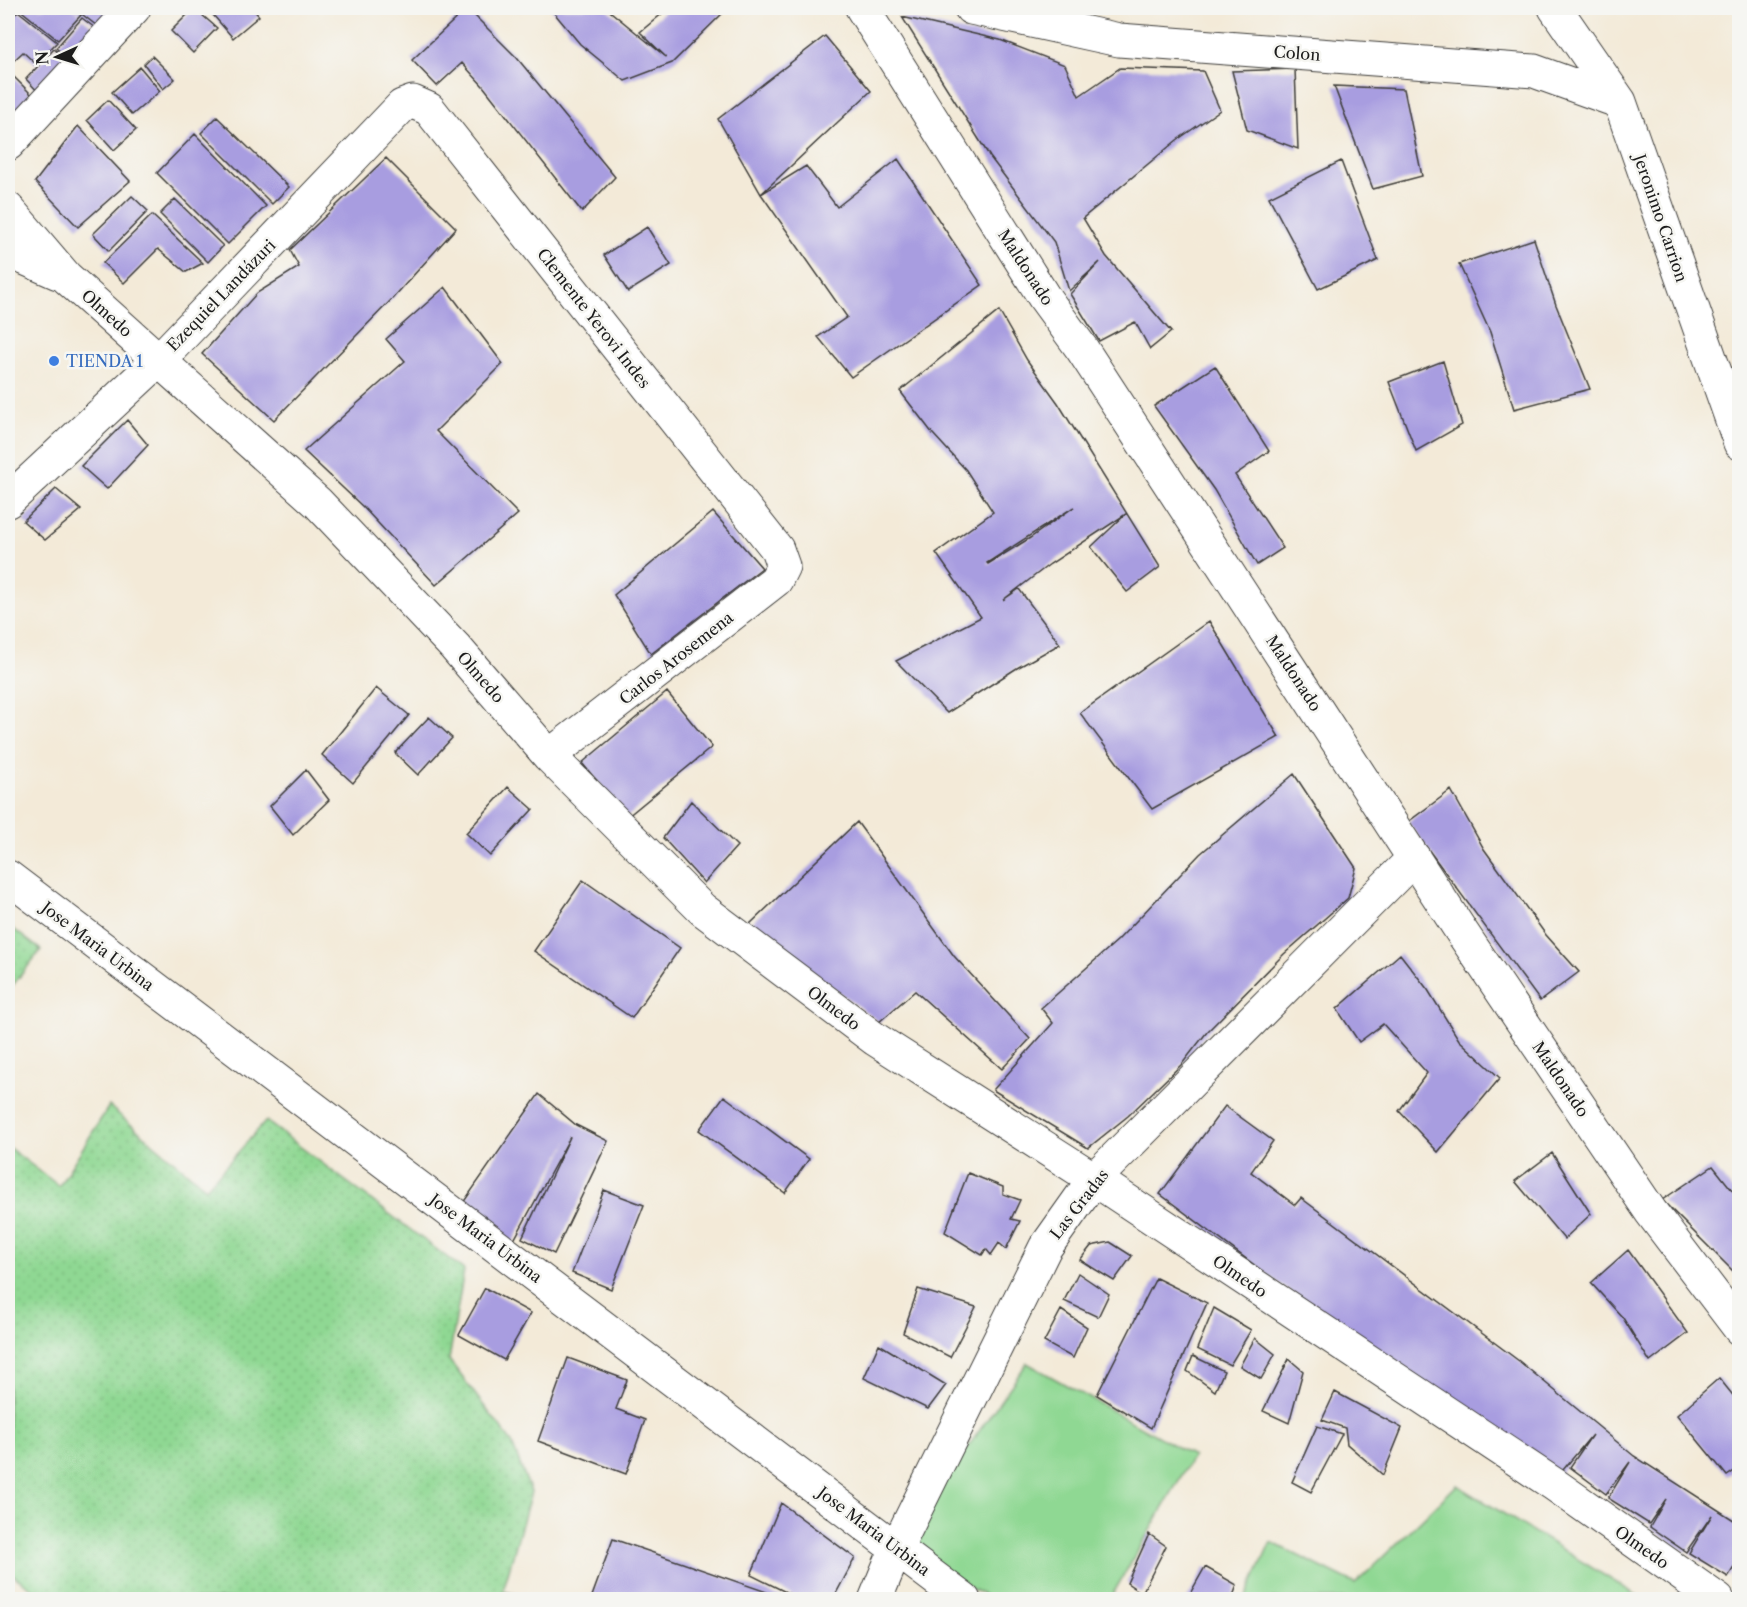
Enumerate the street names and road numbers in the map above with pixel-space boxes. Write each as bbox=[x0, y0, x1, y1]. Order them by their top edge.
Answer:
street label: Colon bbox=[1273, 41, 1321, 65]
street label: Jeronimo Carrion bbox=[1629, 149, 1692, 284]
street label: Maldonado bbox=[994, 225, 1058, 309]
street label: Ezequiel Landázuri bbox=[163, 235, 279, 355]
street label: Clemente Yerovi Indes bbox=[533, 244, 655, 392]
street label: Olmedo bbox=[78, 285, 137, 341]
street label: Carlos Arosemena bbox=[615, 607, 737, 709]
street label: Maldonado bbox=[1262, 631, 1326, 715]
street label: Olmedo bbox=[453, 647, 509, 707]
street label: Jose Maria Urbina bbox=[35, 895, 159, 995]
street label: Olmedo bbox=[803, 982, 865, 1035]
street label: Maldonado bbox=[1528, 1037, 1594, 1121]
street label: Las Gradas bbox=[1045, 1165, 1113, 1243]
street label: Jose Maria Urbina bbox=[423, 1187, 547, 1287]
street label: Olmedo bbox=[1209, 1251, 1271, 1302]
street label: Jose Maria Urbina bbox=[811, 1480, 935, 1580]
street label: Olmedo bbox=[1611, 1521, 1673, 1573]

